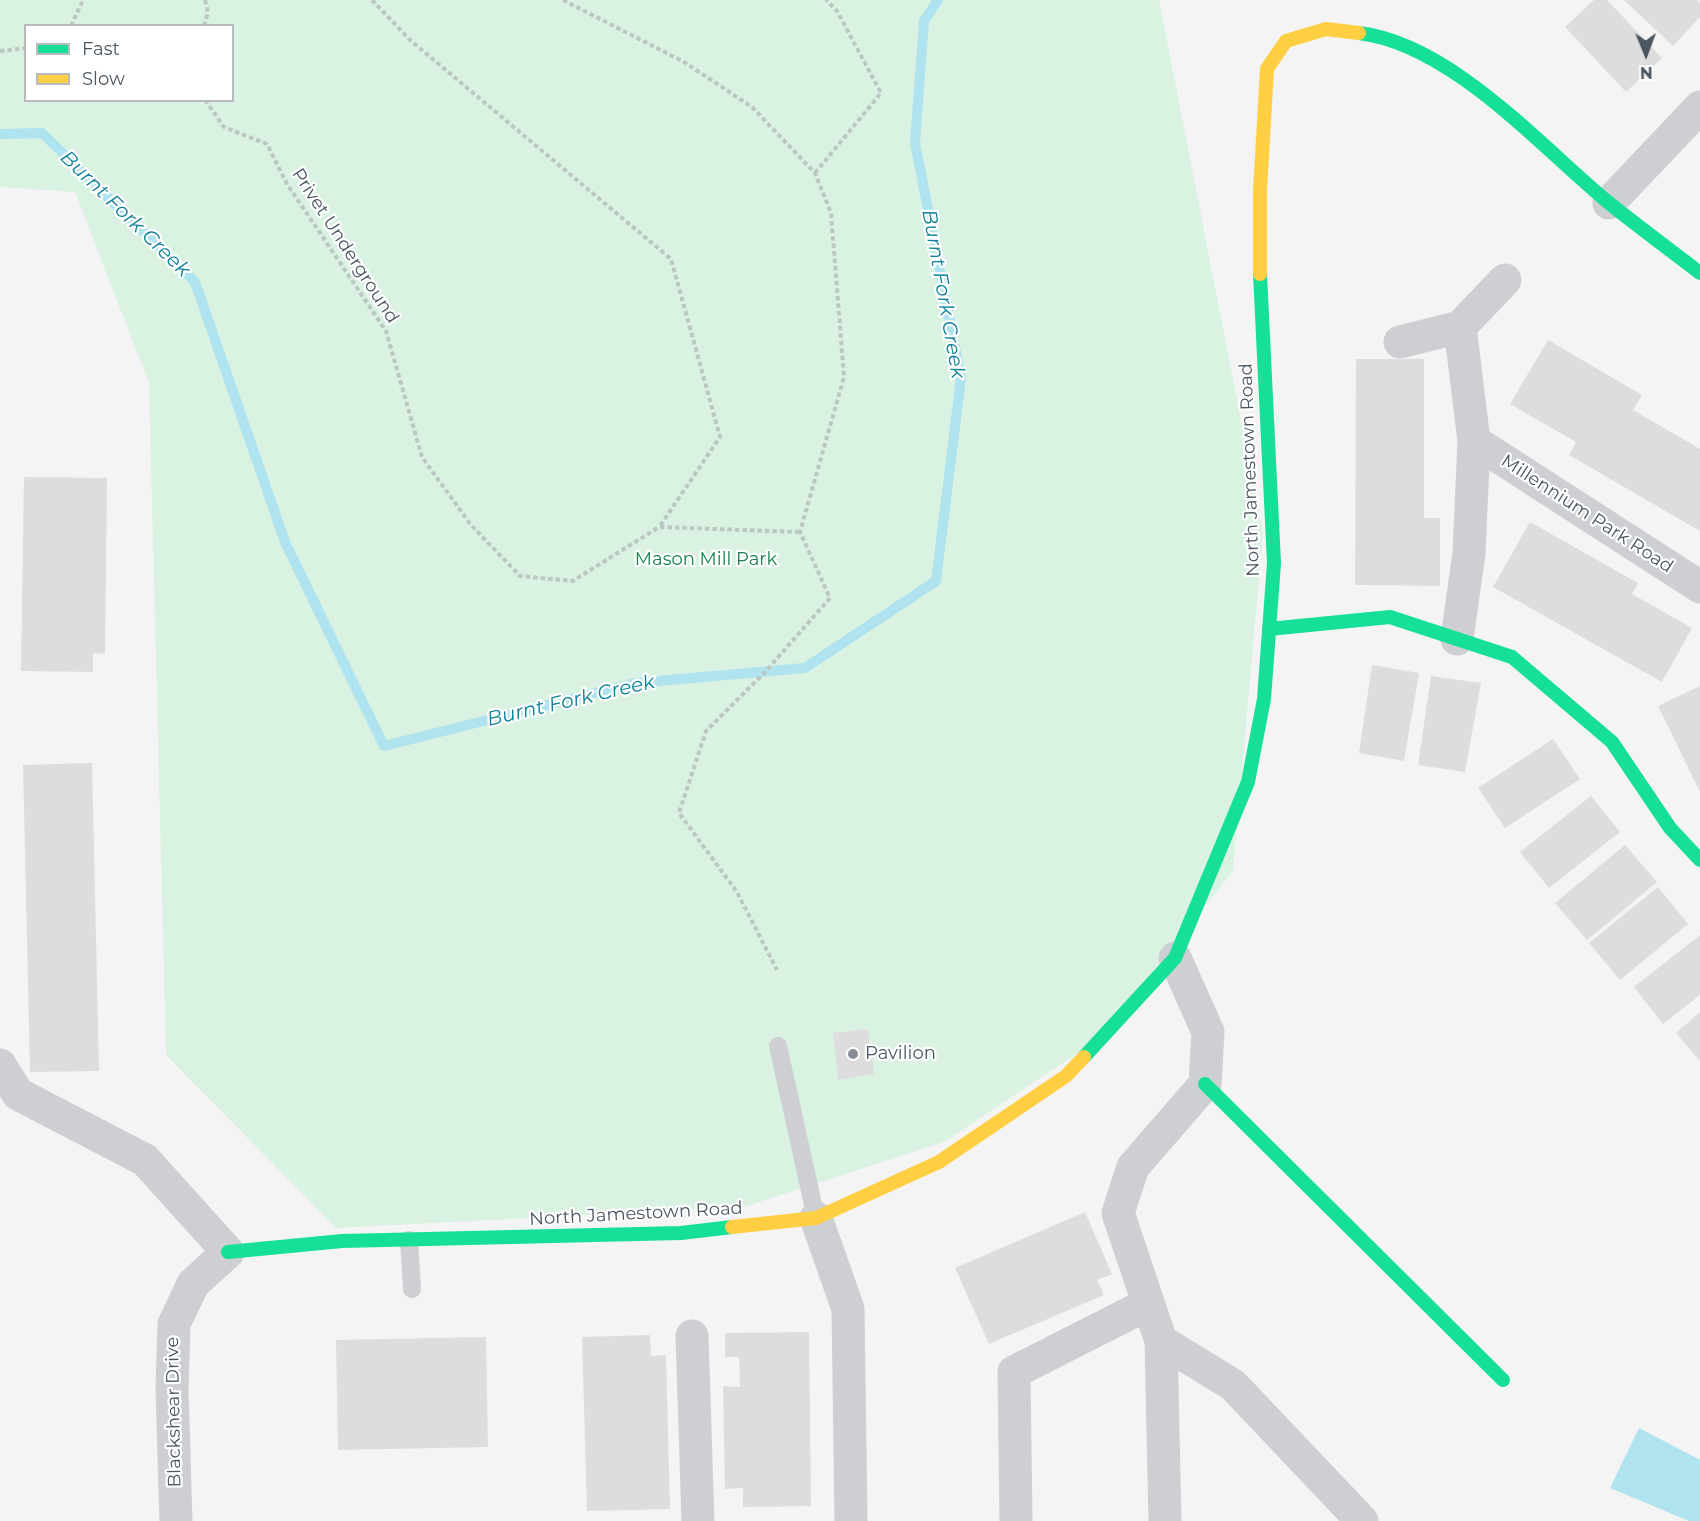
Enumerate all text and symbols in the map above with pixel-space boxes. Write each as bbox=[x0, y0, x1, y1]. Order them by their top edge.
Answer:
legend bbox=[24, 24, 234, 102]
north arrow bbox=[1616, 24, 1676, 84]
text: Fast bbox=[82, 38, 120, 60]
text: N bbox=[1640, 63, 1653, 82]
text: Slow bbox=[82, 68, 125, 90]
water label: Burnt Fork Creek bbox=[55, 146, 195, 282]
street label: Privet Underground bbox=[287, 164, 403, 328]
water label: Burnt Fork Creek bbox=[916, 208, 970, 380]
street label: North Jamestown Road bbox=[1235, 363, 1265, 577]
street label: Millennium Park Road bbox=[1497, 450, 1677, 578]
park label: Mason Mill Park bbox=[635, 549, 777, 571]
water label: Burnt Fork Creek bbox=[485, 670, 657, 732]
place label: Pavilion bbox=[865, 1043, 936, 1065]
marker: Pavilion bbox=[846, 1047, 860, 1061]
street label: North Jamestown Road bbox=[529, 1198, 743, 1230]
street label: Blackshear Drive bbox=[162, 1336, 186, 1488]

